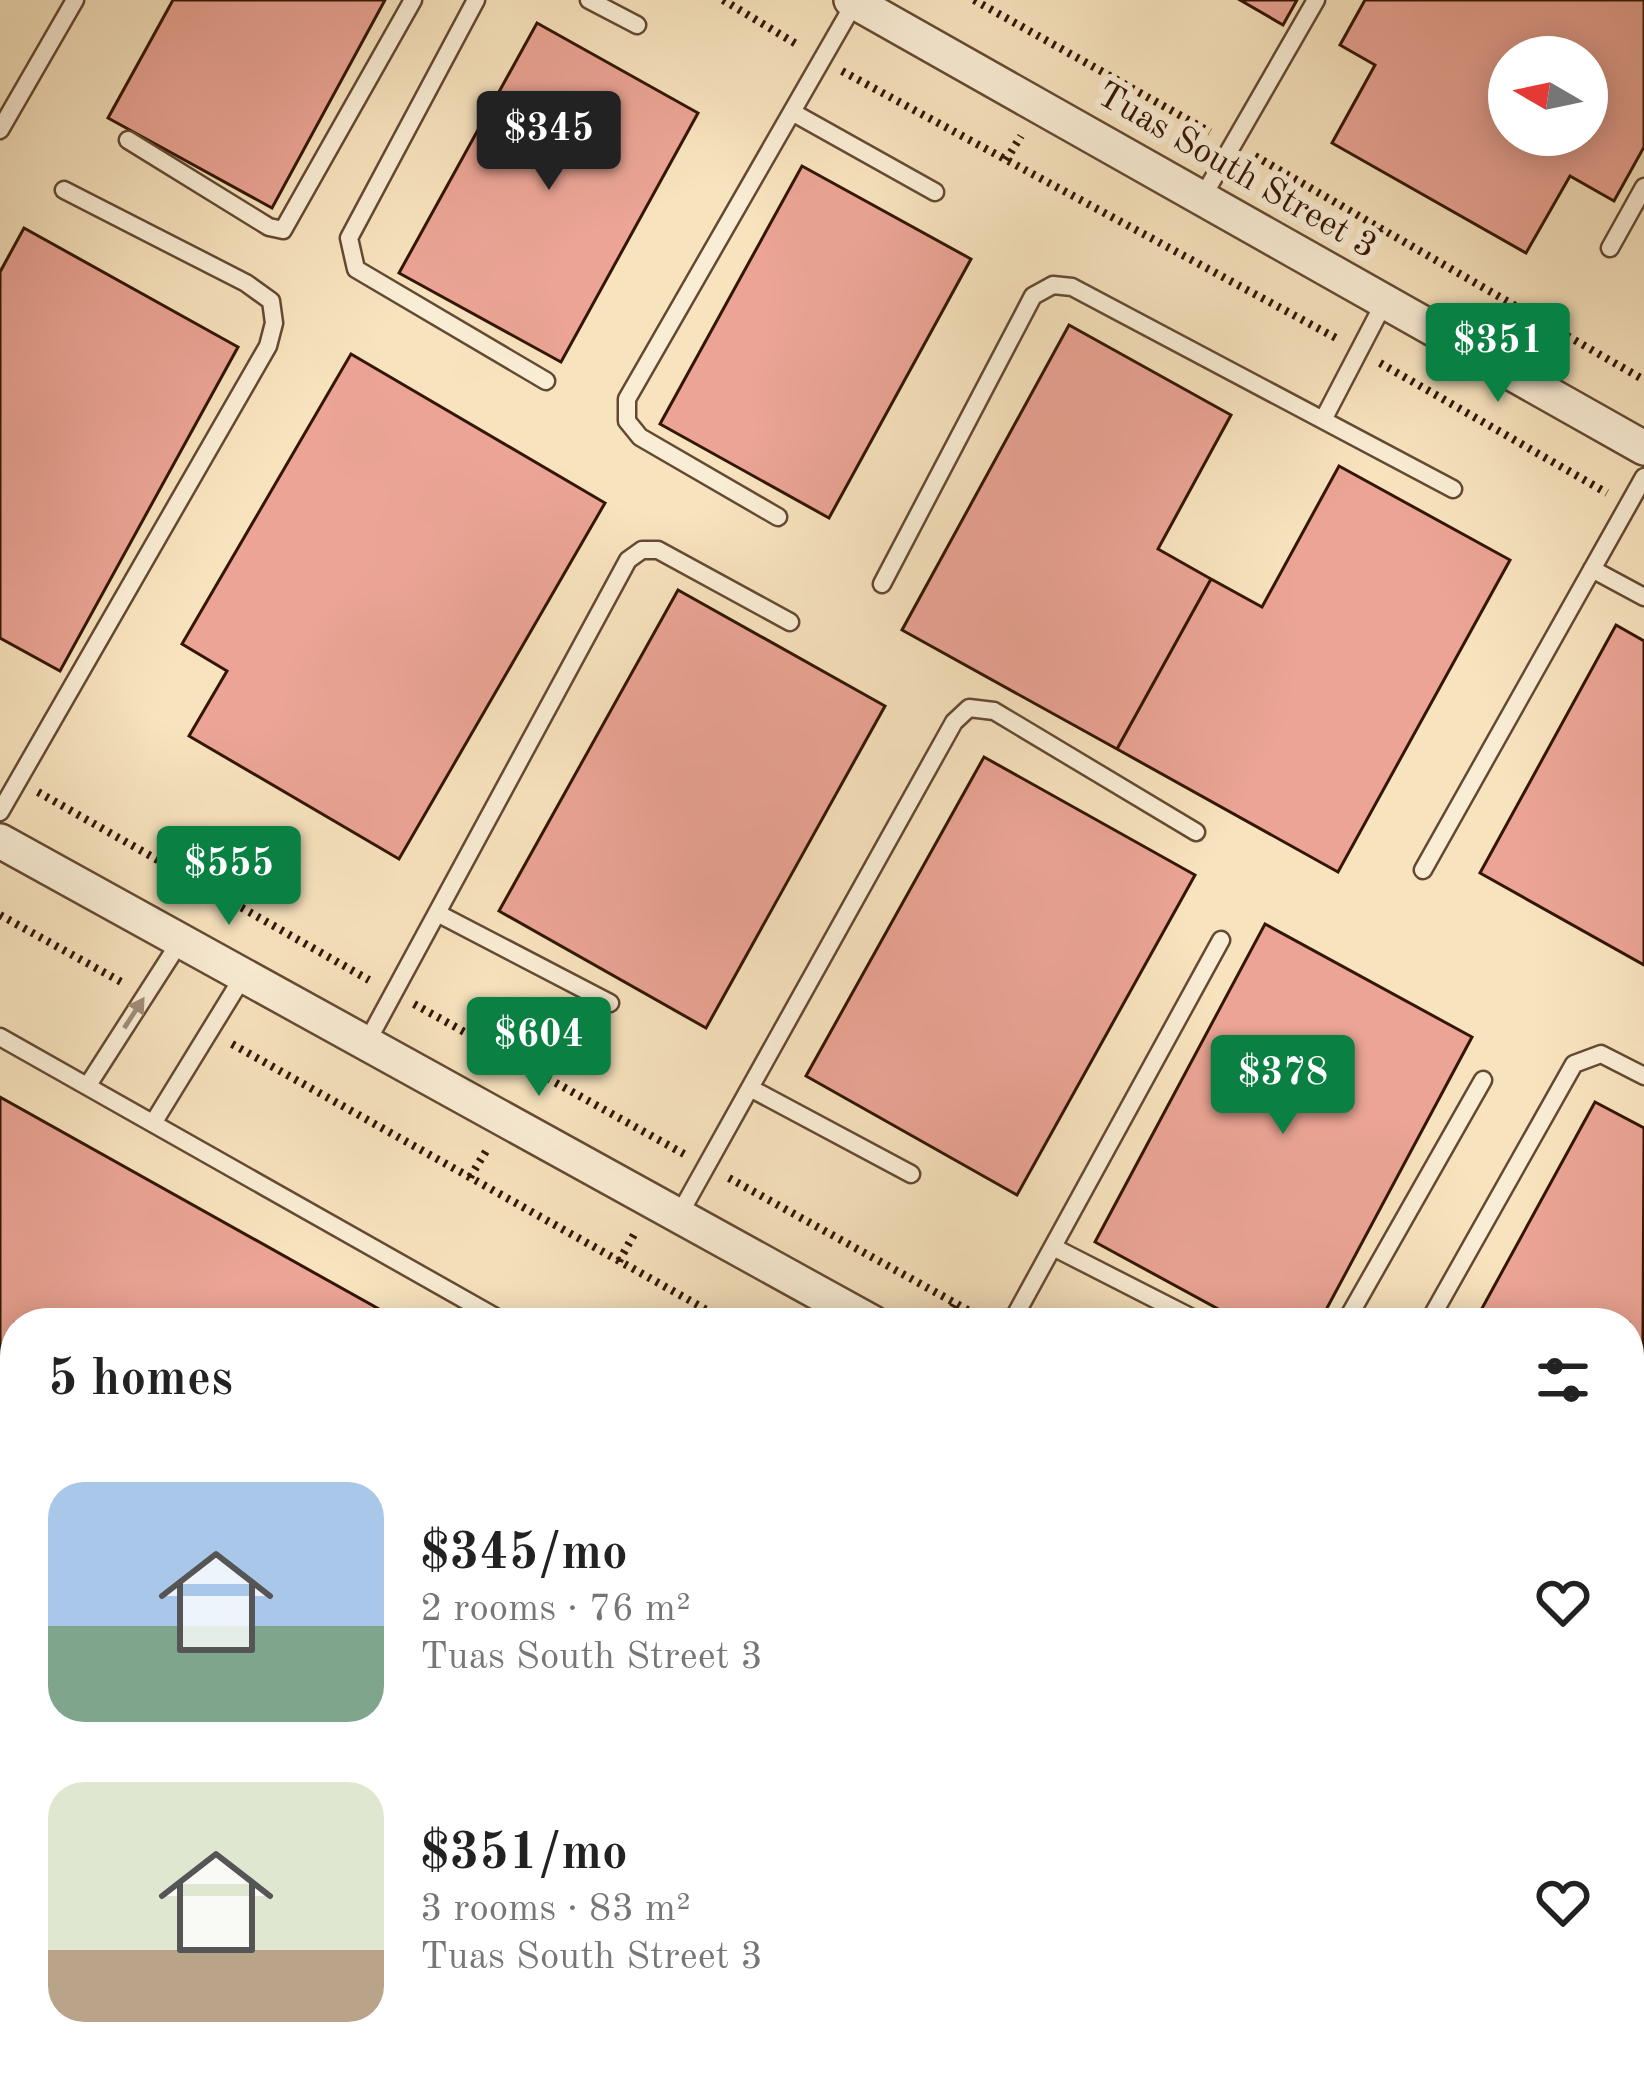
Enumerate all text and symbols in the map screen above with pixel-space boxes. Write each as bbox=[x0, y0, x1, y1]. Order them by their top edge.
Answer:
north arrow bbox=[1488, 36, 1608, 156]
map controls bbox=[1488, 36, 1608, 156]
street label: Tuas South Street 3 bbox=[1090, 77, 1382, 267]
pin: $345 bbox=[478, 91, 620, 193]
text: $345 bbox=[504, 110, 594, 149]
pin: $351 bbox=[1427, 303, 1569, 405]
text: $351 bbox=[1453, 322, 1543, 361]
pin: $555 bbox=[158, 826, 300, 928]
text: $555 bbox=[184, 845, 274, 884]
one-way arrow bbox=[123, 996, 145, 1029]
pin: $604 bbox=[468, 997, 610, 1099]
text: $604 bbox=[494, 1016, 584, 1055]
pin: $378 bbox=[1212, 1035, 1354, 1137]
text: $378 bbox=[1238, 1054, 1328, 1093]
icon: filters bbox=[1530, 1347, 1596, 1413]
text: 5 homes bbox=[48, 1355, 233, 1406]
text: $345/mo bbox=[420, 1529, 628, 1580]
icon: home bbox=[144, 1530, 288, 1674]
icon: heart bbox=[1530, 1569, 1596, 1635]
text: 2 rooms · 76 m² bbox=[420, 1590, 691, 1629]
text: Tuas South Street 3 bbox=[420, 1638, 763, 1677]
text: $351/mo bbox=[420, 1829, 628, 1880]
icon: home bbox=[144, 1830, 288, 1974]
icon: heart bbox=[1530, 1869, 1596, 1935]
text: 3 rooms · 83 m² bbox=[420, 1890, 691, 1929]
text: Tuas South Street 3 bbox=[420, 1938, 763, 1977]

